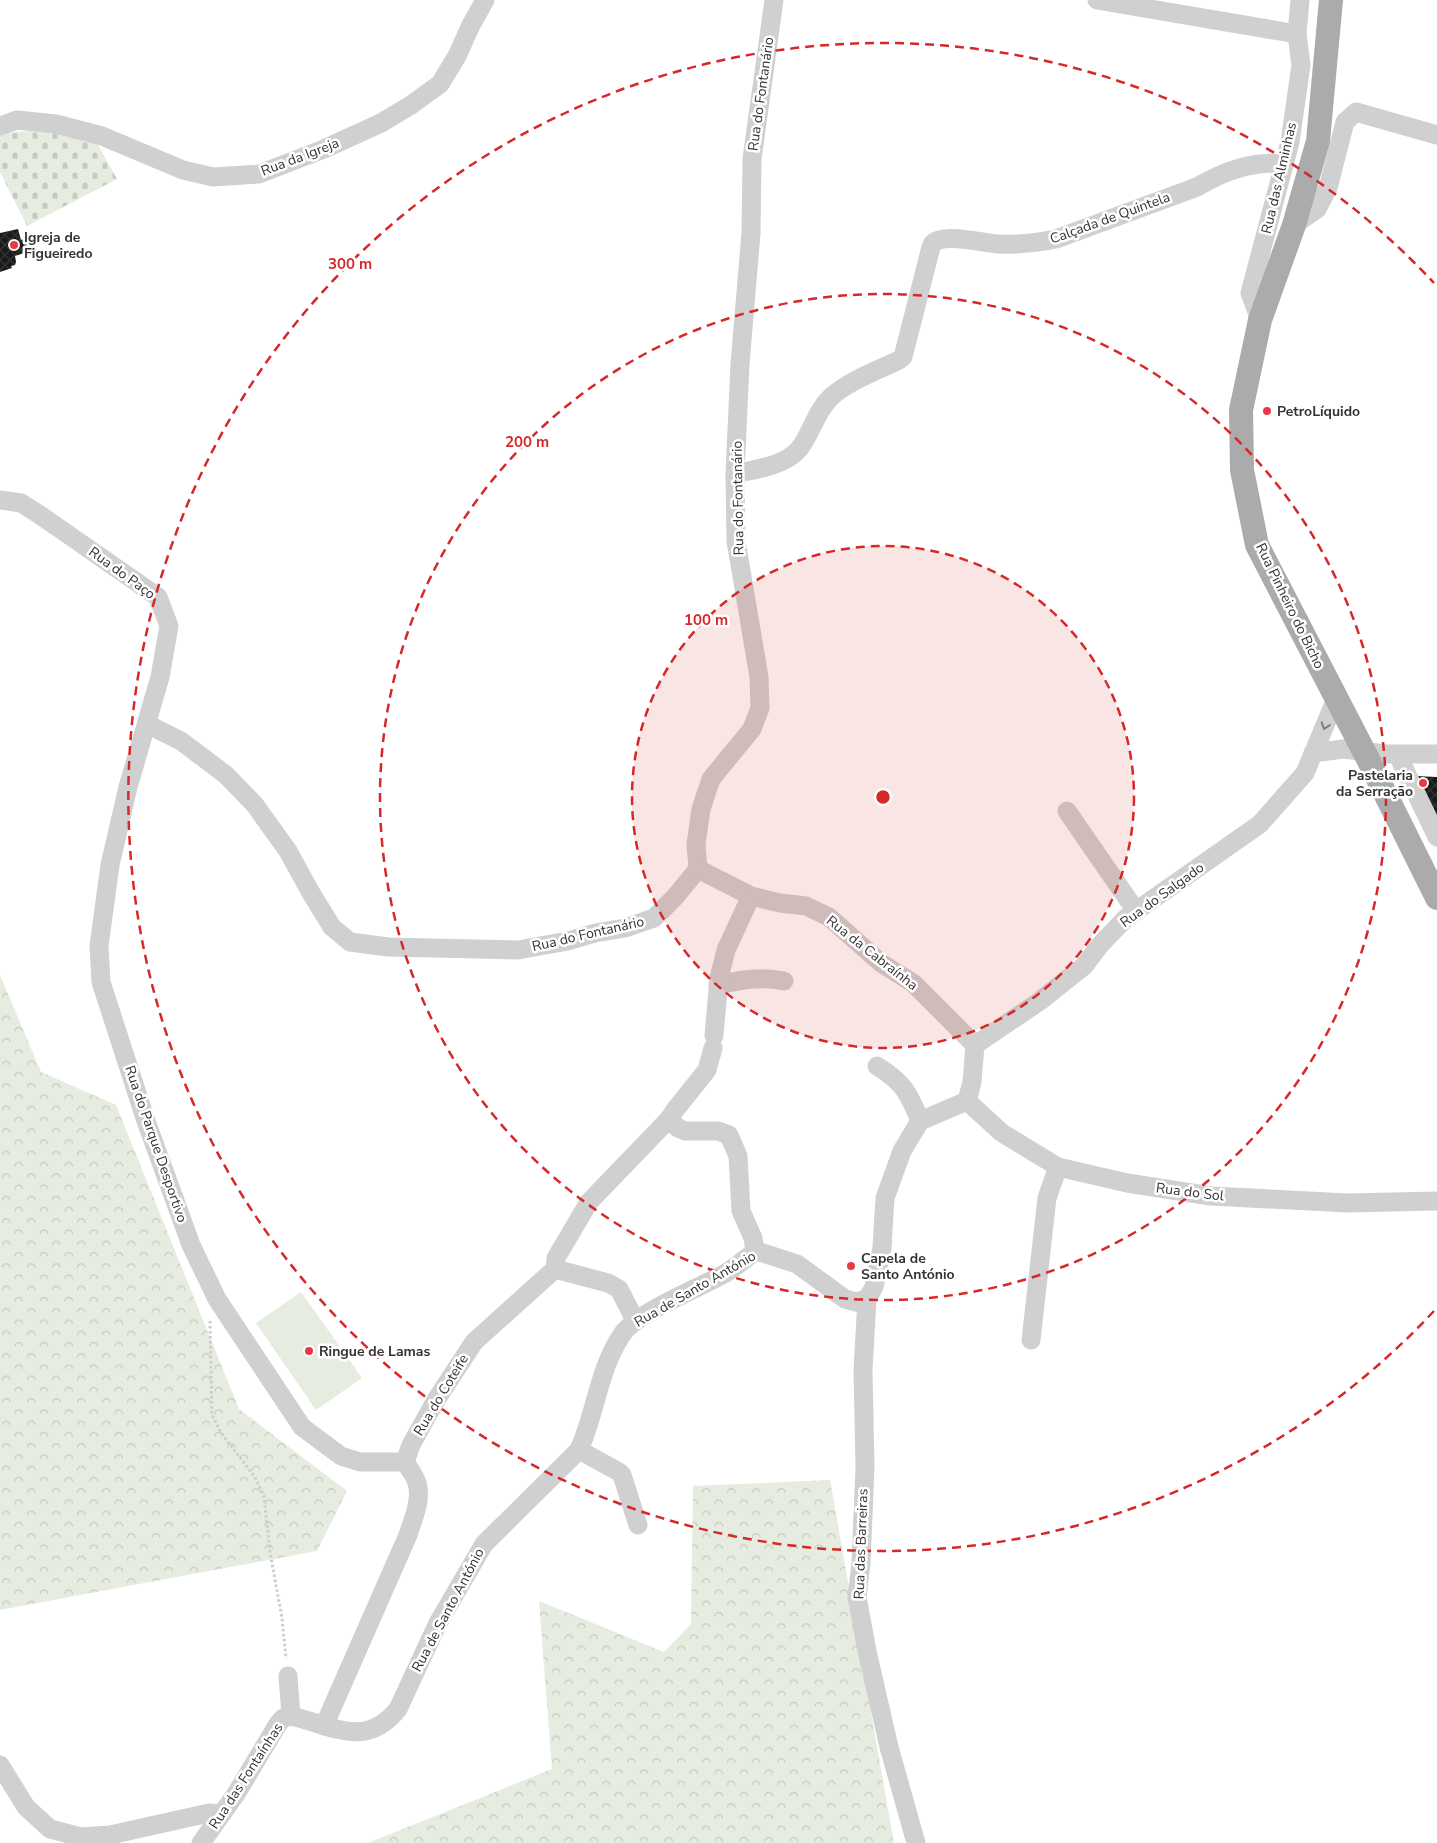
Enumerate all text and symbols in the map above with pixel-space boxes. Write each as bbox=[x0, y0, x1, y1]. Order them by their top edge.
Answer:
street label: Rua do Fontanário bbox=[744, 36, 778, 152]
street label: Rua das Alminhas bbox=[1257, 120, 1301, 236]
street label: Rua da Igreja bbox=[258, 133, 342, 181]
street label: Calçada de Quintela bbox=[1047, 187, 1173, 249]
place label: Igreja de Figueiredo bbox=[24, 228, 93, 263]
marker: Igreja de Figueiredo bbox=[8, 239, 20, 251]
text: 300 m bbox=[328, 254, 372, 274]
place label: PetroLíquido bbox=[1277, 402, 1360, 421]
marker: PetroLíquido bbox=[1261, 405, 1273, 417]
text: 200 m bbox=[505, 432, 549, 452]
street label: Rua do Fontanário bbox=[727, 440, 748, 555]
street label: Rua Pinheiro do Bicho bbox=[1251, 540, 1329, 672]
street label: Rua do Paço bbox=[85, 542, 159, 604]
text: 100 m bbox=[684, 610, 728, 630]
one-way arrow bbox=[1320, 721, 1330, 730]
place label: Pastelaria da Serração bbox=[1336, 766, 1413, 801]
marker: Pastelaria da Serração bbox=[1417, 777, 1429, 789]
centre of rings bbox=[874, 788, 892, 806]
street label: Rua do Salgado bbox=[1116, 858, 1208, 932]
street label: Rua da Cabraínha bbox=[822, 911, 922, 995]
street label: Rua do Fontanário bbox=[530, 912, 646, 956]
street label: Rua do Parque Desportivo bbox=[120, 1063, 192, 1225]
street label: Rua do Sol bbox=[1155, 1178, 1226, 1206]
street label: Rua de Santo António bbox=[631, 1246, 759, 1332]
place label: Capela de Santo António bbox=[861, 1249, 955, 1284]
marker: Capela de Santo António bbox=[845, 1260, 857, 1272]
place label: Ringue de Lamas bbox=[319, 1342, 431, 1361]
marker: Ringue de Lamas bbox=[303, 1345, 315, 1357]
street label: Rua do Coteife bbox=[409, 1351, 473, 1439]
street label: Rua das Barreiras bbox=[850, 1488, 872, 1600]
street label: Rua de Santo António bbox=[407, 1545, 489, 1675]
street label: Rua das Fontaínhas bbox=[205, 1719, 288, 1833]

